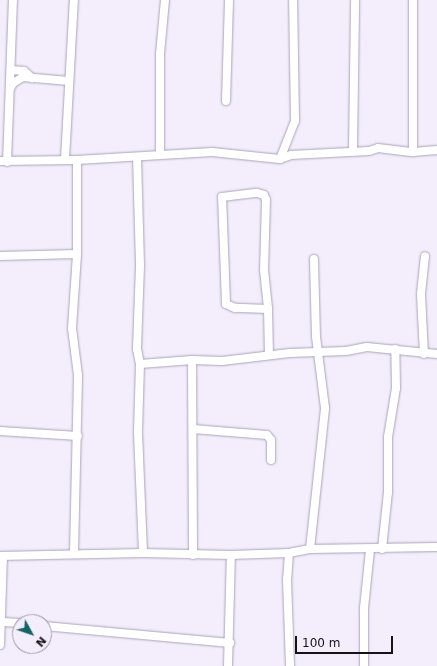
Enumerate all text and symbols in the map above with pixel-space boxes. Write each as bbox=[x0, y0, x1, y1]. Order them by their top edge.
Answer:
north arrow bbox=[12, 614, 52, 654]
scale bar bbox=[297, 628, 395, 654]
text: N bbox=[33, 634, 49, 649]
text: 100 m bbox=[302, 636, 340, 650]

